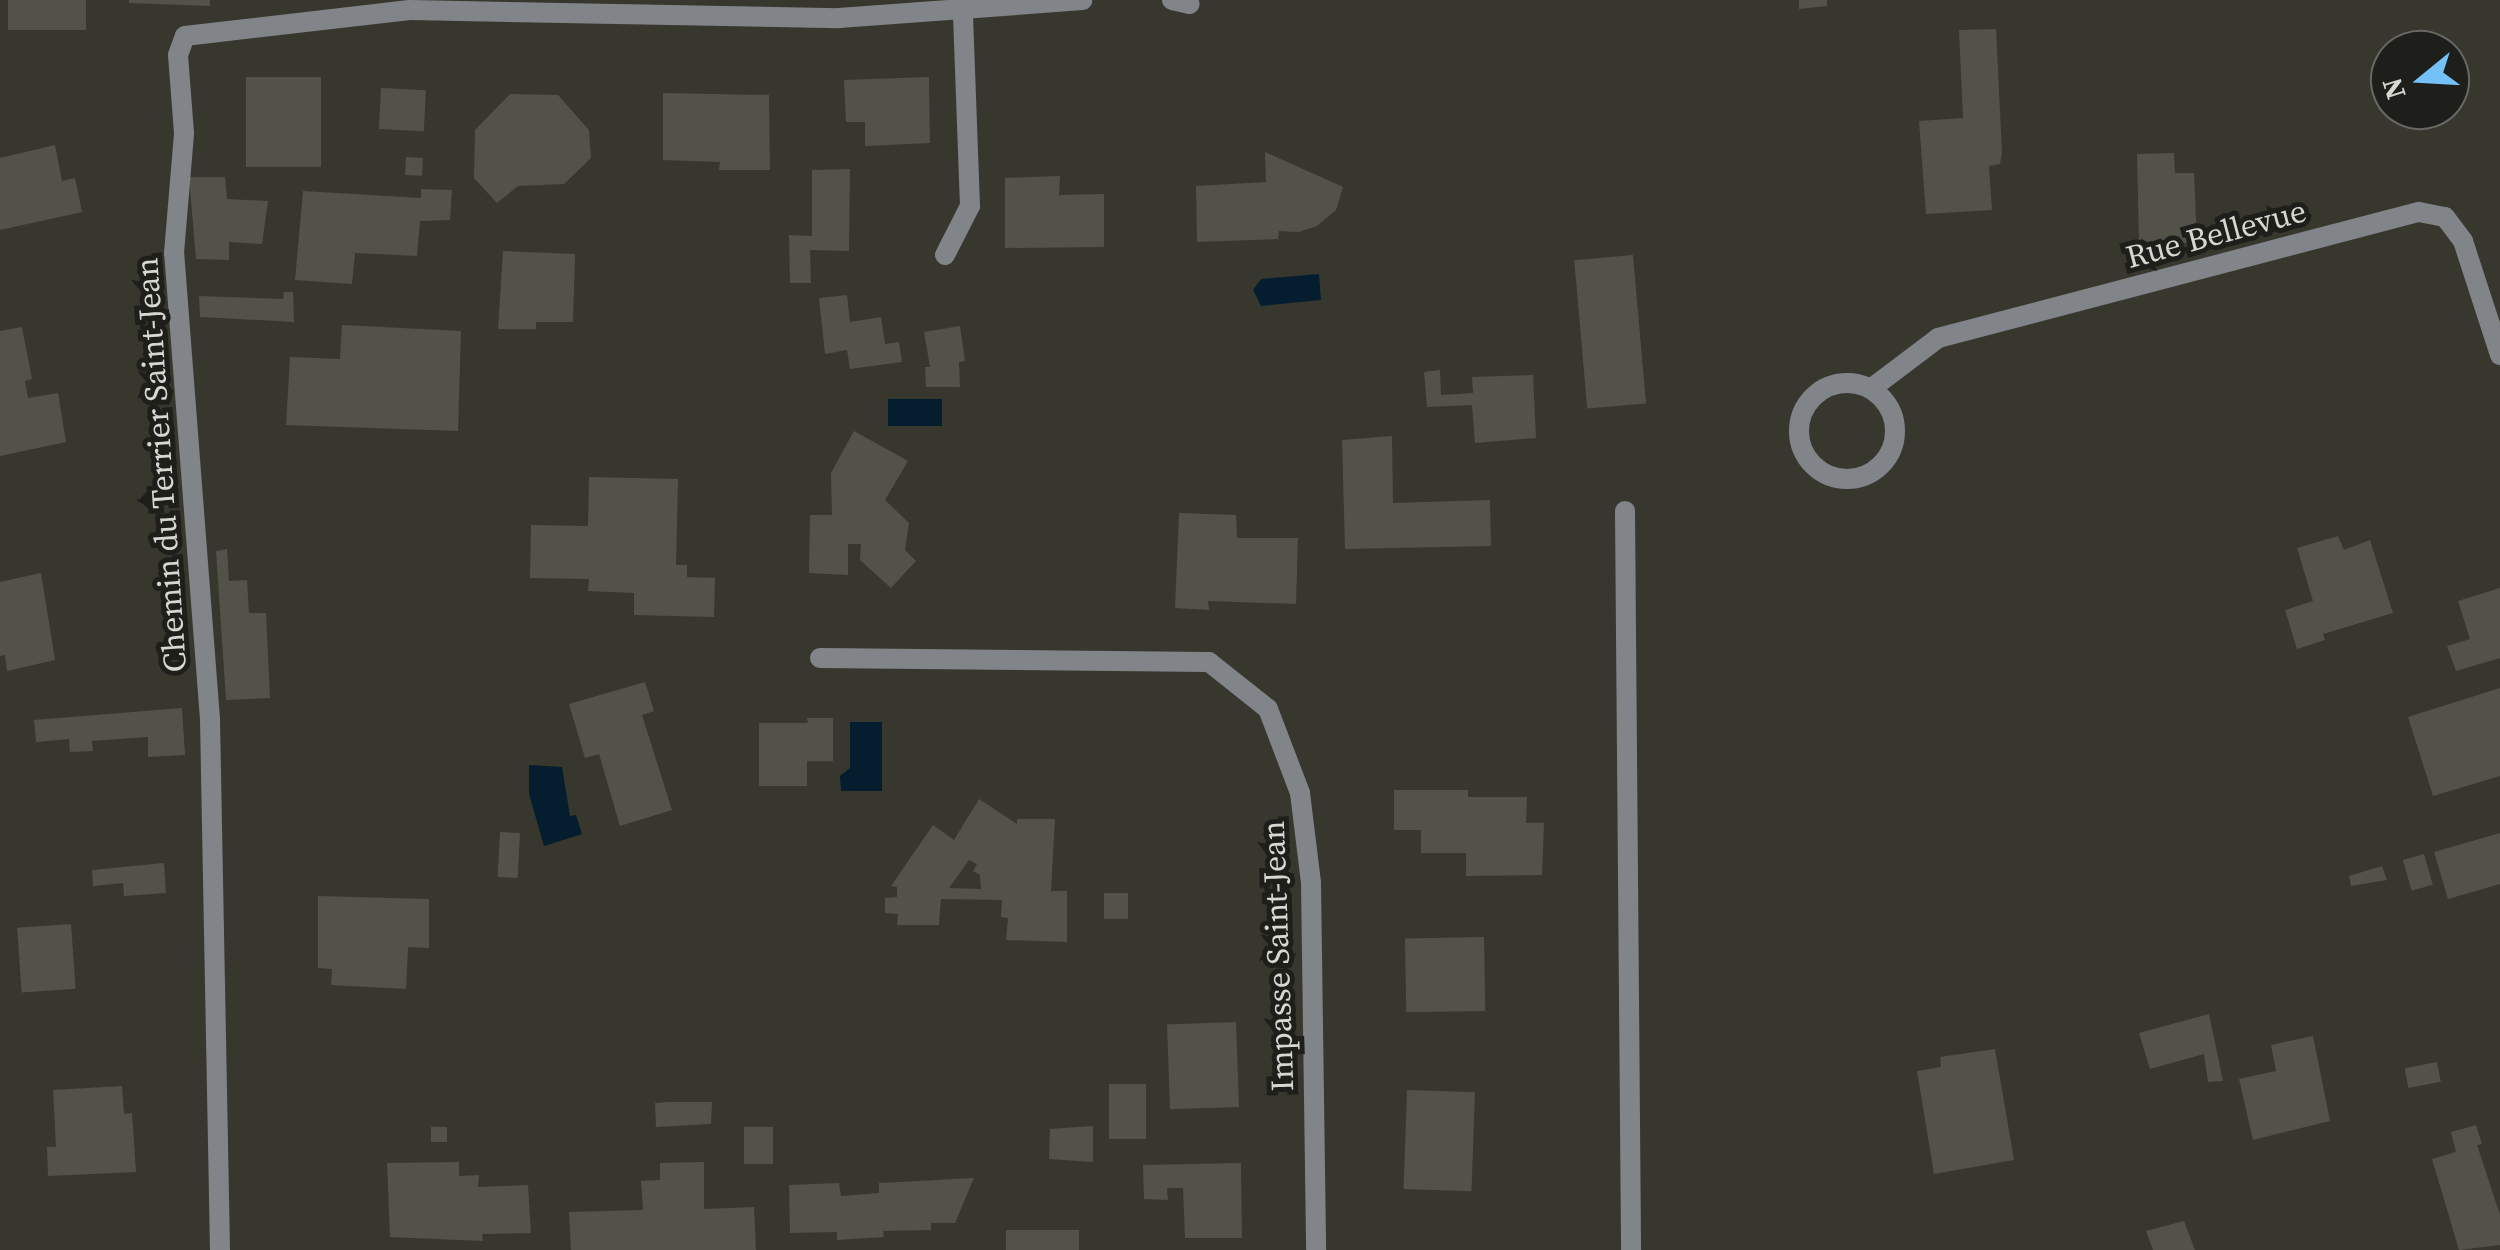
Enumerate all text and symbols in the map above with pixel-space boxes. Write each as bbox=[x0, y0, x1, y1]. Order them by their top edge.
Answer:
north arrow bbox=[2370, 30, 2470, 130]
text: N bbox=[2372, 73, 2415, 104]
street label: Rue Bellevue bbox=[2122, 192, 2310, 276]
street label: Chemin du Terrier Saint-Jean bbox=[127, 256, 195, 674]
street label: Impasse Saint-Jean bbox=[1254, 820, 1302, 1092]

